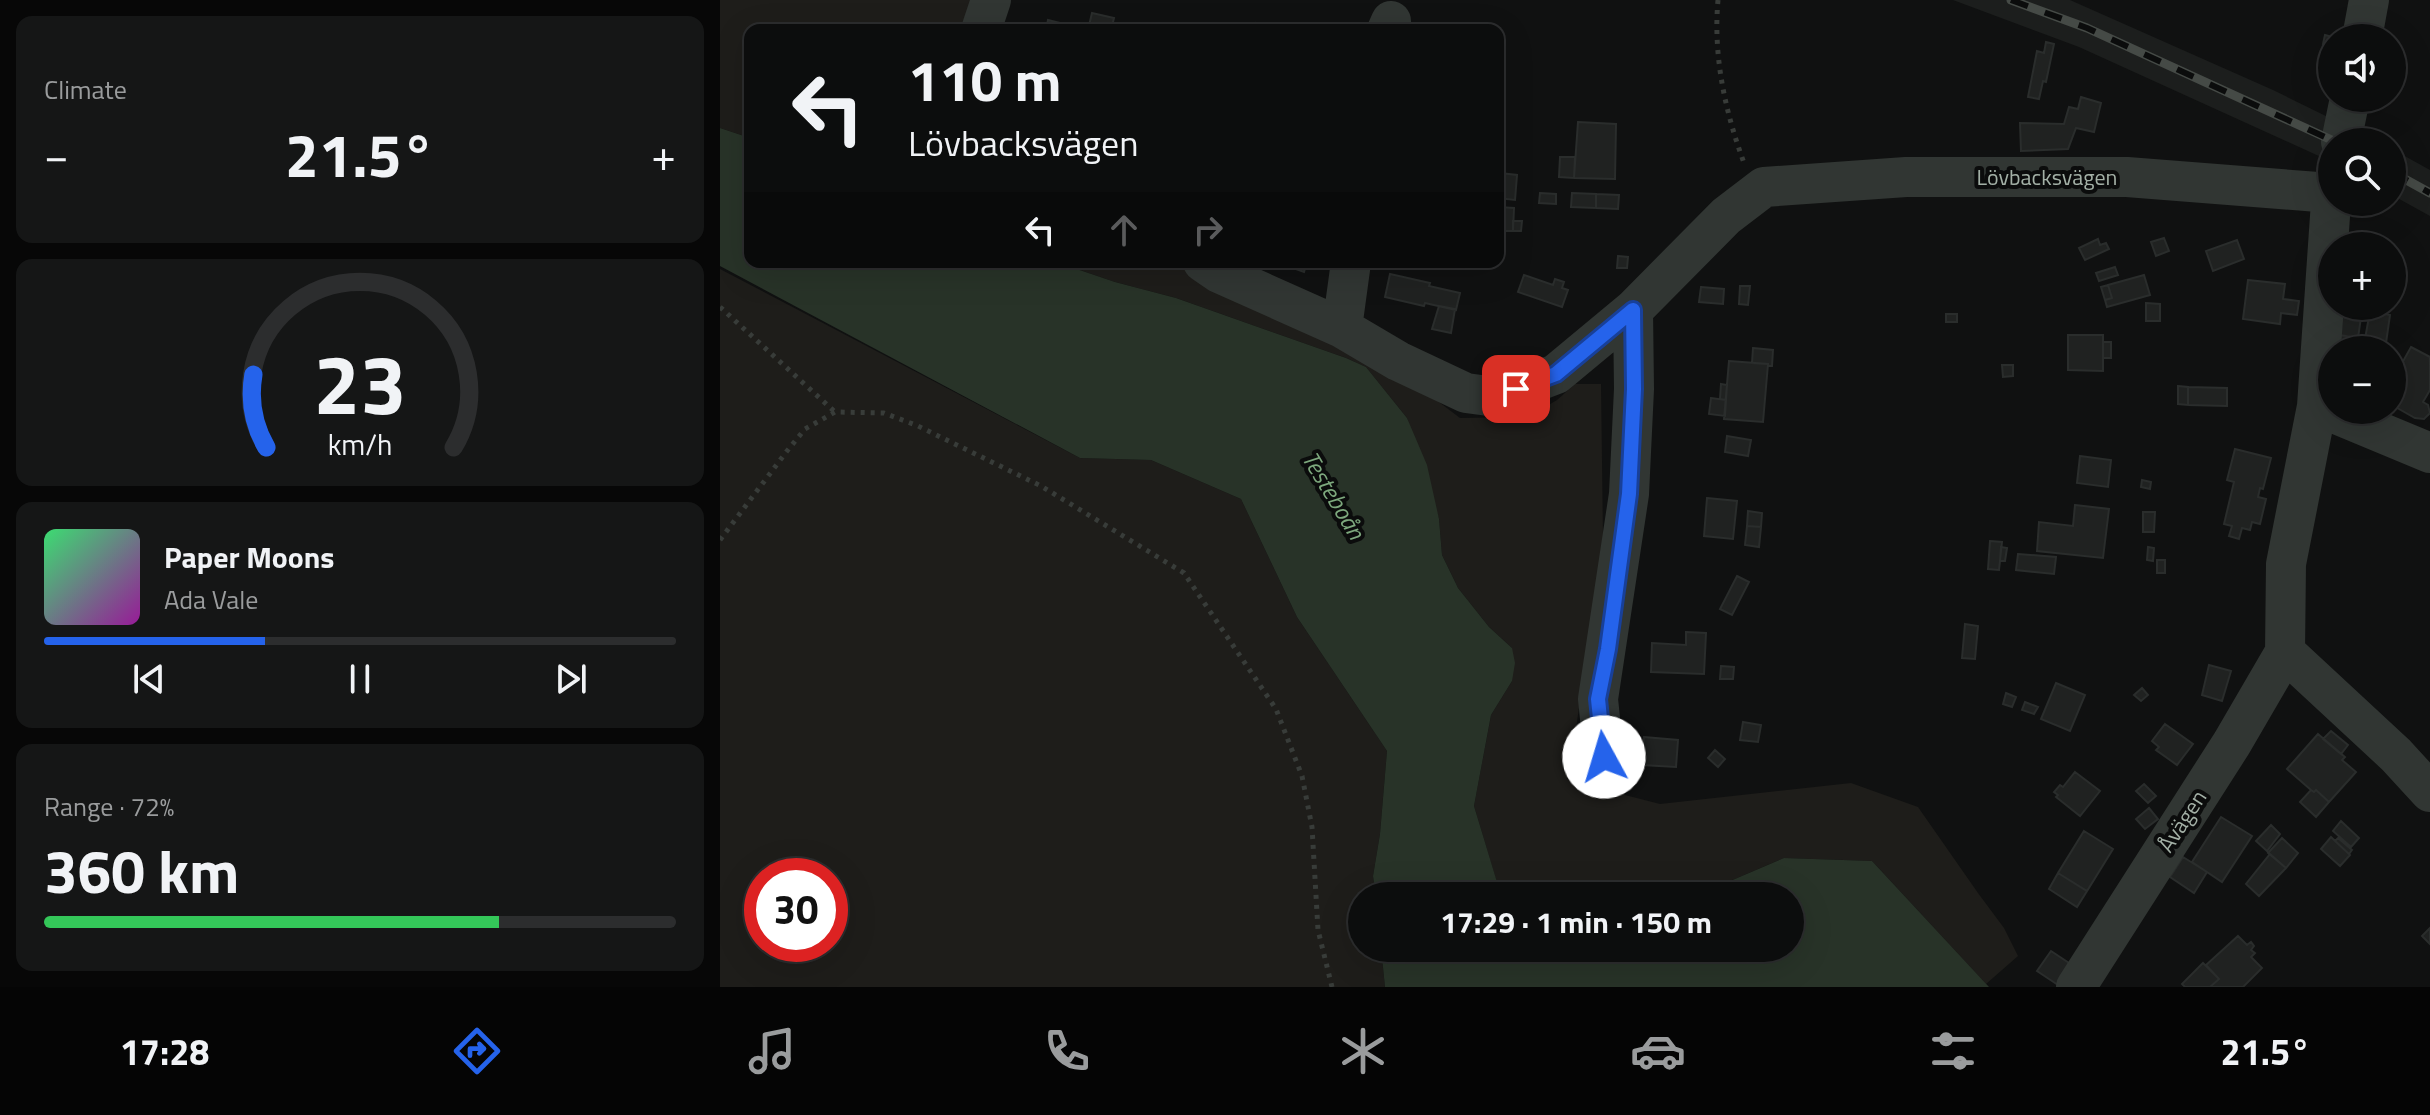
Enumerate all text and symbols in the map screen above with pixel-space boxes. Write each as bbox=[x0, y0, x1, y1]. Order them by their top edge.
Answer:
map controls bbox=[2318, 24, 2406, 424]
button: sound bbox=[2318, 24, 2406, 112]
text: 110 m bbox=[908, 38, 1061, 123]
icon: left bbox=[776, 56, 880, 160]
text: Climate bbox=[44, 70, 127, 109]
text: 21.5° bbox=[285, 109, 435, 200]
text: Lövbacksvägen bbox=[908, 115, 1139, 170]
text: − bbox=[44, 121, 69, 188]
text: + bbox=[651, 121, 676, 188]
button: search bbox=[2318, 128, 2406, 216]
street label: Lövbacksvägen bbox=[1977, 160, 2117, 194]
icon: left bbox=[1018, 208, 1062, 252]
icon: ahead bbox=[1102, 208, 1146, 252]
icon: right bbox=[1186, 208, 1230, 252]
button: + bbox=[2318, 232, 2406, 320]
text: 23 bbox=[313, 320, 407, 446]
button: − bbox=[2318, 336, 2406, 424]
pin bbox=[1482, 355, 1550, 423]
icon: arrive bbox=[1494, 367, 1538, 411]
text: km/h bbox=[328, 423, 392, 466]
water label: Testeboån bbox=[1294, 444, 1375, 547]
text: Paper Moons bbox=[164, 534, 334, 580]
text: Ada Vale bbox=[164, 580, 258, 619]
icon: previous bbox=[127, 657, 171, 701]
icon: pause bbox=[338, 657, 382, 701]
icon: next bbox=[549, 657, 593, 701]
position arrow bbox=[1562, 715, 1646, 799]
street label: Åvägen bbox=[2149, 783, 2215, 859]
text: Range · 72% bbox=[44, 787, 174, 826]
text: 360 km bbox=[44, 825, 239, 916]
speed limit sign: 30 bbox=[744, 858, 848, 962]
text: 17:29 · 1 min · 150 m bbox=[1440, 899, 1712, 945]
icon: directions bbox=[449, 1023, 505, 1079]
icon: music bbox=[744, 1023, 800, 1079]
icon: phone bbox=[1039, 1023, 1095, 1079]
icon: climate bbox=[1335, 1023, 1391, 1079]
icon: car bbox=[1630, 1023, 1686, 1079]
icon: filters bbox=[1925, 1023, 1981, 1079]
text: 17:28 bbox=[120, 1024, 210, 1079]
text: 21.5° bbox=[2220, 1024, 2310, 1079]

